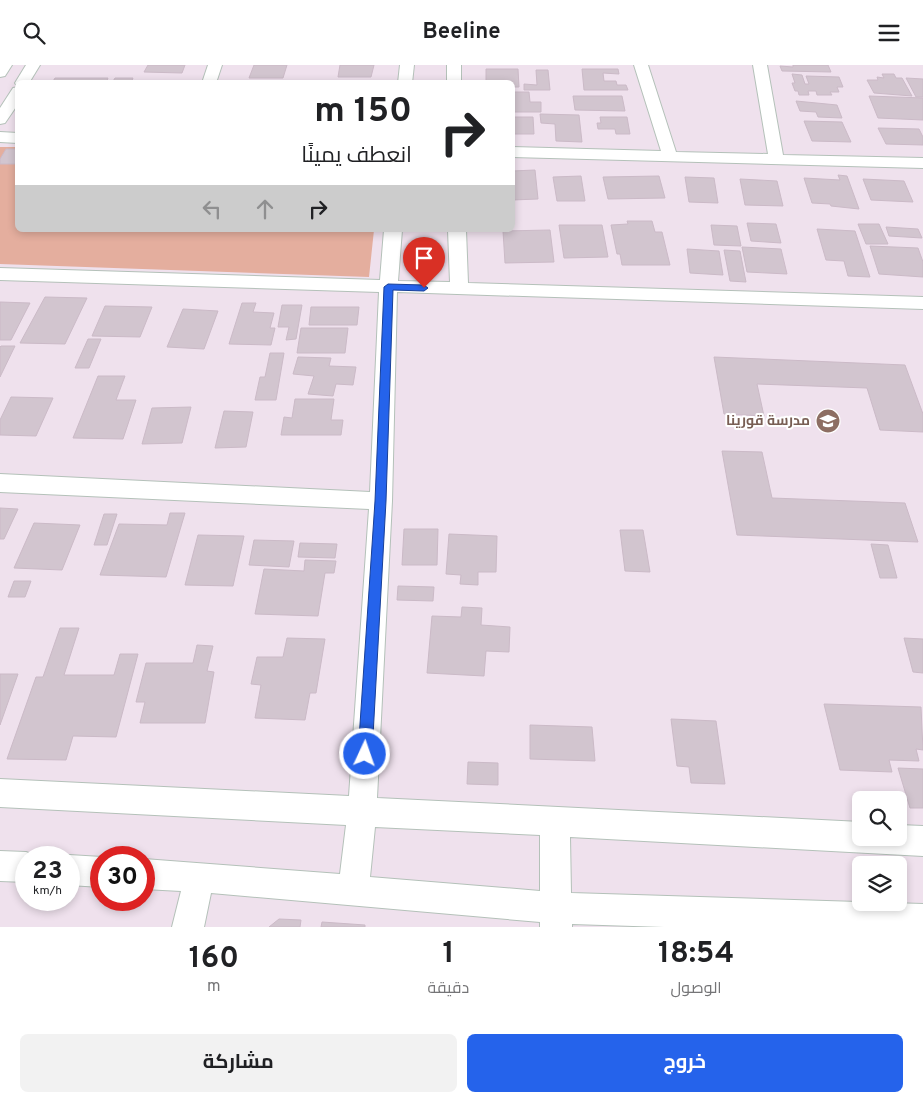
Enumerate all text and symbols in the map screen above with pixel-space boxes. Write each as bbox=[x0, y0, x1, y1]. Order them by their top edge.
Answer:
icon: search bbox=[20, 19, 48, 47]
text: Beeline bbox=[422, 19, 501, 46]
icon: menu bbox=[875, 19, 903, 47]
text: 150 m bbox=[314, 90, 412, 134]
icon: right bbox=[430, 100, 495, 165]
text: انعطف يمينًا bbox=[301, 143, 412, 170]
icon: left bbox=[198, 195, 226, 223]
icon: ahead bbox=[251, 195, 279, 223]
icon: right bbox=[304, 195, 332, 223]
pin bbox=[403, 237, 445, 288]
icon: arrive bbox=[410, 244, 438, 272]
school or university icon: مدرسة قورينا bbox=[815, 408, 841, 434]
place label: مدرسة قورينا bbox=[726, 413, 810, 430]
position arrow bbox=[338, 727, 390, 779]
map controls bbox=[852, 791, 907, 911]
button: search bbox=[852, 791, 907, 846]
speed limit sign: 30 bbox=[90, 846, 155, 911]
text: 23 bbox=[32, 856, 63, 888]
button: layers bbox=[852, 856, 907, 911]
text: km/h bbox=[33, 883, 62, 899]
text: 1 bbox=[442, 936, 454, 973]
text: 18:54 bbox=[658, 936, 734, 973]
text: 160 bbox=[189, 941, 239, 978]
text: m bbox=[207, 977, 221, 997]
text: دقيقة bbox=[428, 979, 469, 999]
text: الوصول bbox=[671, 979, 722, 999]
button: مشاركة bbox=[20, 1034, 457, 1092]
button: خروج bbox=[467, 1034, 903, 1092]

